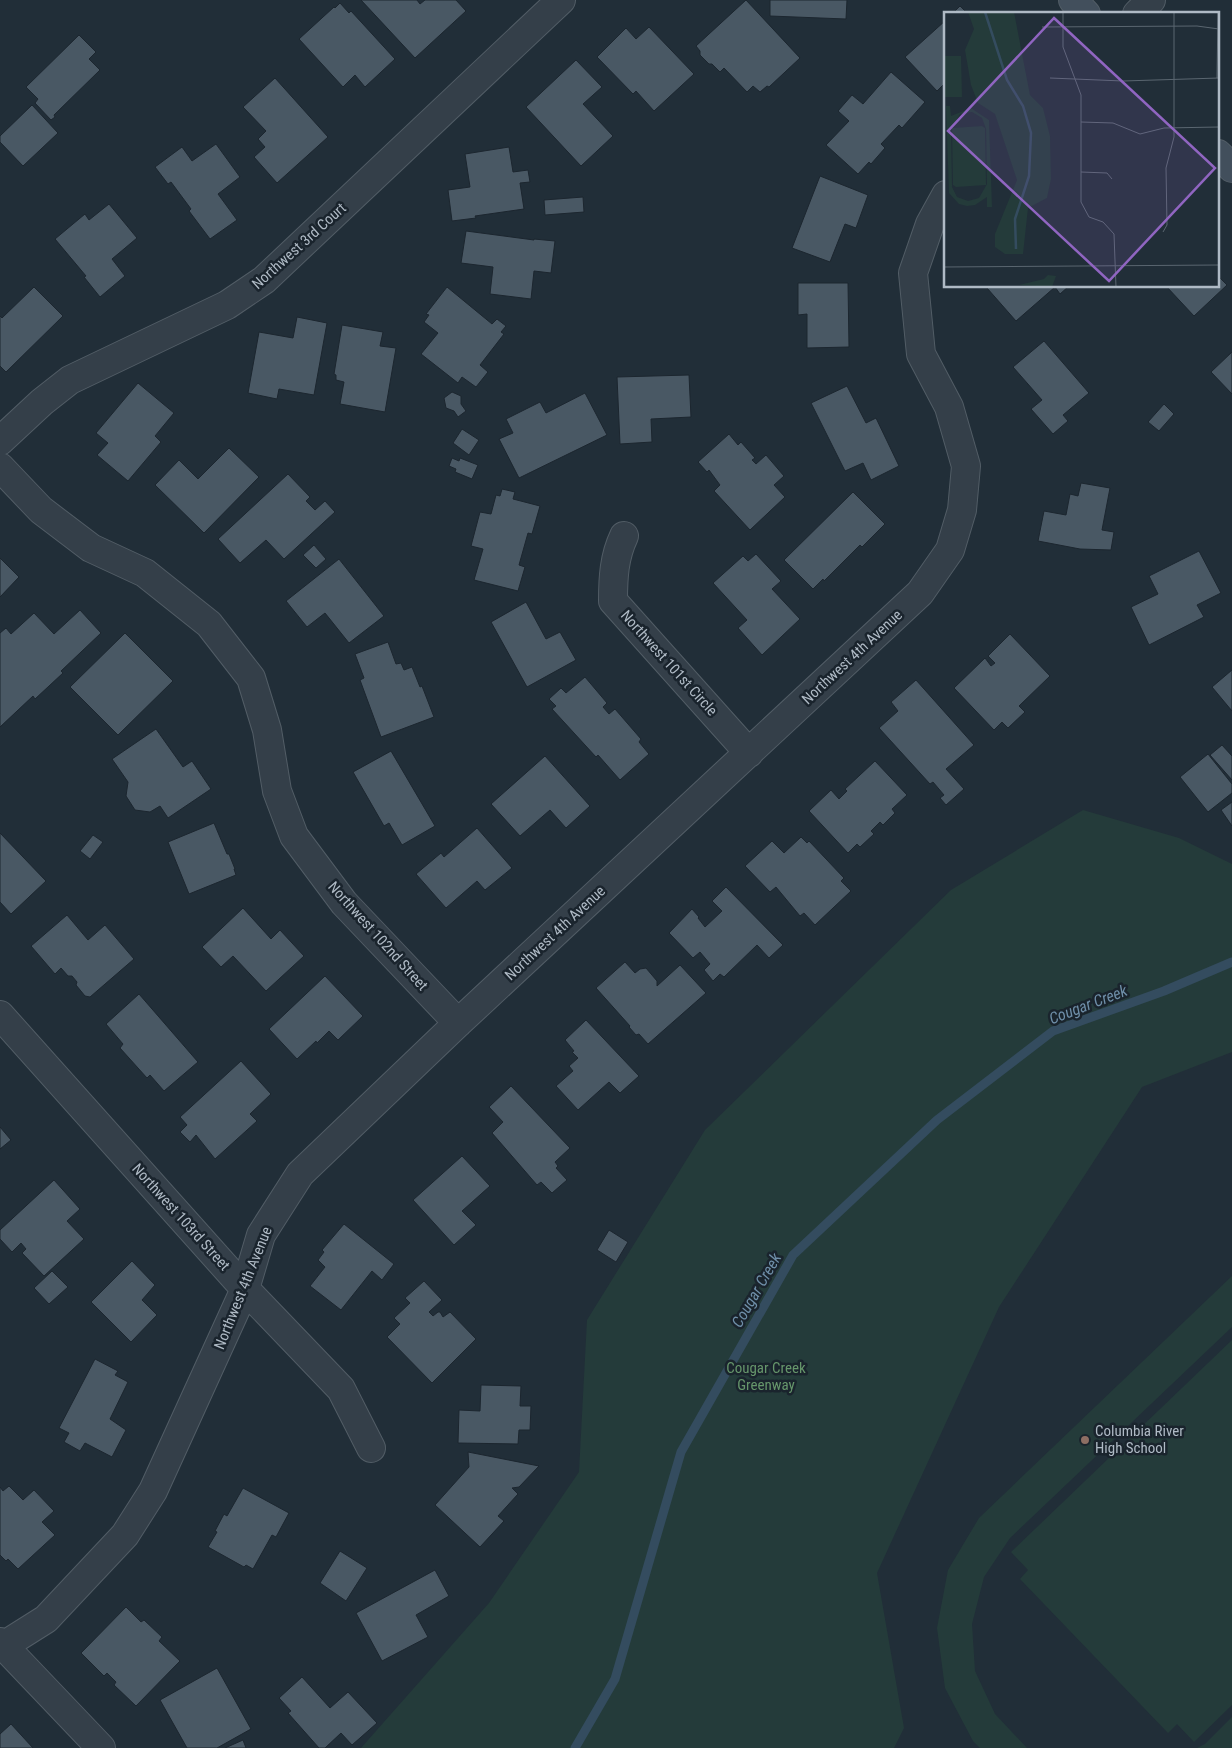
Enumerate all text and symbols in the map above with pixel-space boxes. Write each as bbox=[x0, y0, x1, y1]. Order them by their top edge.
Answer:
inset map bbox=[944, 12, 1220, 288]
street label: Northwest 3rd Court bbox=[248, 199, 350, 293]
street label: Northwest 4th Avenue bbox=[798, 606, 906, 708]
street label: Northwest 101st Circle bbox=[617, 607, 721, 719]
street label: Northwest 102nd Street bbox=[324, 878, 432, 994]
street label: Northwest 4th Avenue bbox=[501, 882, 609, 984]
water label: Cougar Creek bbox=[1046, 980, 1131, 1028]
street label: Northwest 103rd Street bbox=[128, 1160, 234, 1274]
street label: Northwest 4th Avenue bbox=[210, 1224, 276, 1352]
water label: Cougar Creek bbox=[728, 1249, 786, 1331]
park label: Cougar Creek Greenway bbox=[726, 1359, 806, 1394]
place label: Columbia River High School bbox=[1095, 1422, 1184, 1457]
marker: Columbia River High School bbox=[1079, 1434, 1091, 1446]

